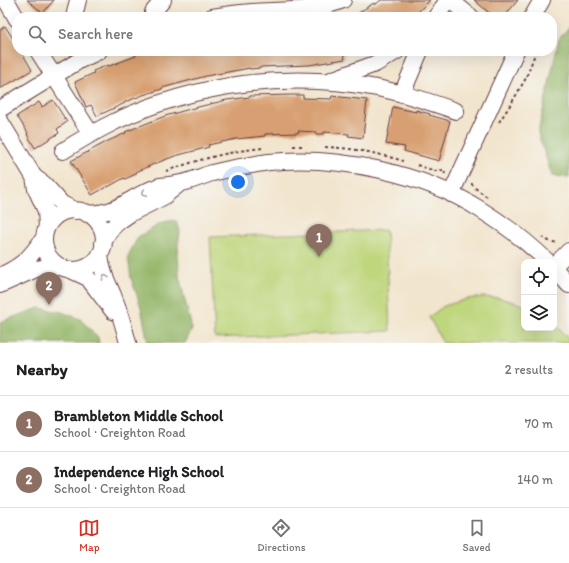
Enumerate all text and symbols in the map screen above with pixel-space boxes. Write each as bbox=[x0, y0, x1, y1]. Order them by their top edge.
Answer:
search box bbox=[12, 12, 557, 56]
icon: search bbox=[26, 23, 48, 45]
text: Search here bbox=[58, 25, 133, 43]
your location bbox=[228, 172, 248, 192]
one-way arrow bbox=[141, 188, 148, 196]
pin: 1 bbox=[306, 224, 332, 257]
map controls bbox=[521, 259, 557, 331]
button: locate bbox=[521, 259, 557, 295]
pin: 2 bbox=[36, 272, 62, 305]
one-way arrow bbox=[102, 274, 110, 281]
button: layers bbox=[521, 295, 557, 331]
text: Nearby bbox=[16, 359, 68, 379]
text: 2 results bbox=[505, 362, 553, 377]
text: Brambleton Middle School bbox=[54, 407, 223, 425]
text: 1 bbox=[26, 416, 32, 431]
text: 70 m bbox=[525, 416, 553, 431]
text: School · Creighton Road bbox=[54, 425, 186, 440]
text: Independence High School bbox=[54, 463, 224, 481]
text: 2 bbox=[26, 472, 32, 487]
text: 140 m bbox=[517, 472, 553, 487]
text: School · Creighton Road bbox=[54, 481, 186, 496]
tab: Map bbox=[78, 517, 100, 554]
tab: Directions bbox=[257, 517, 306, 554]
tab: Saved bbox=[462, 517, 491, 554]

